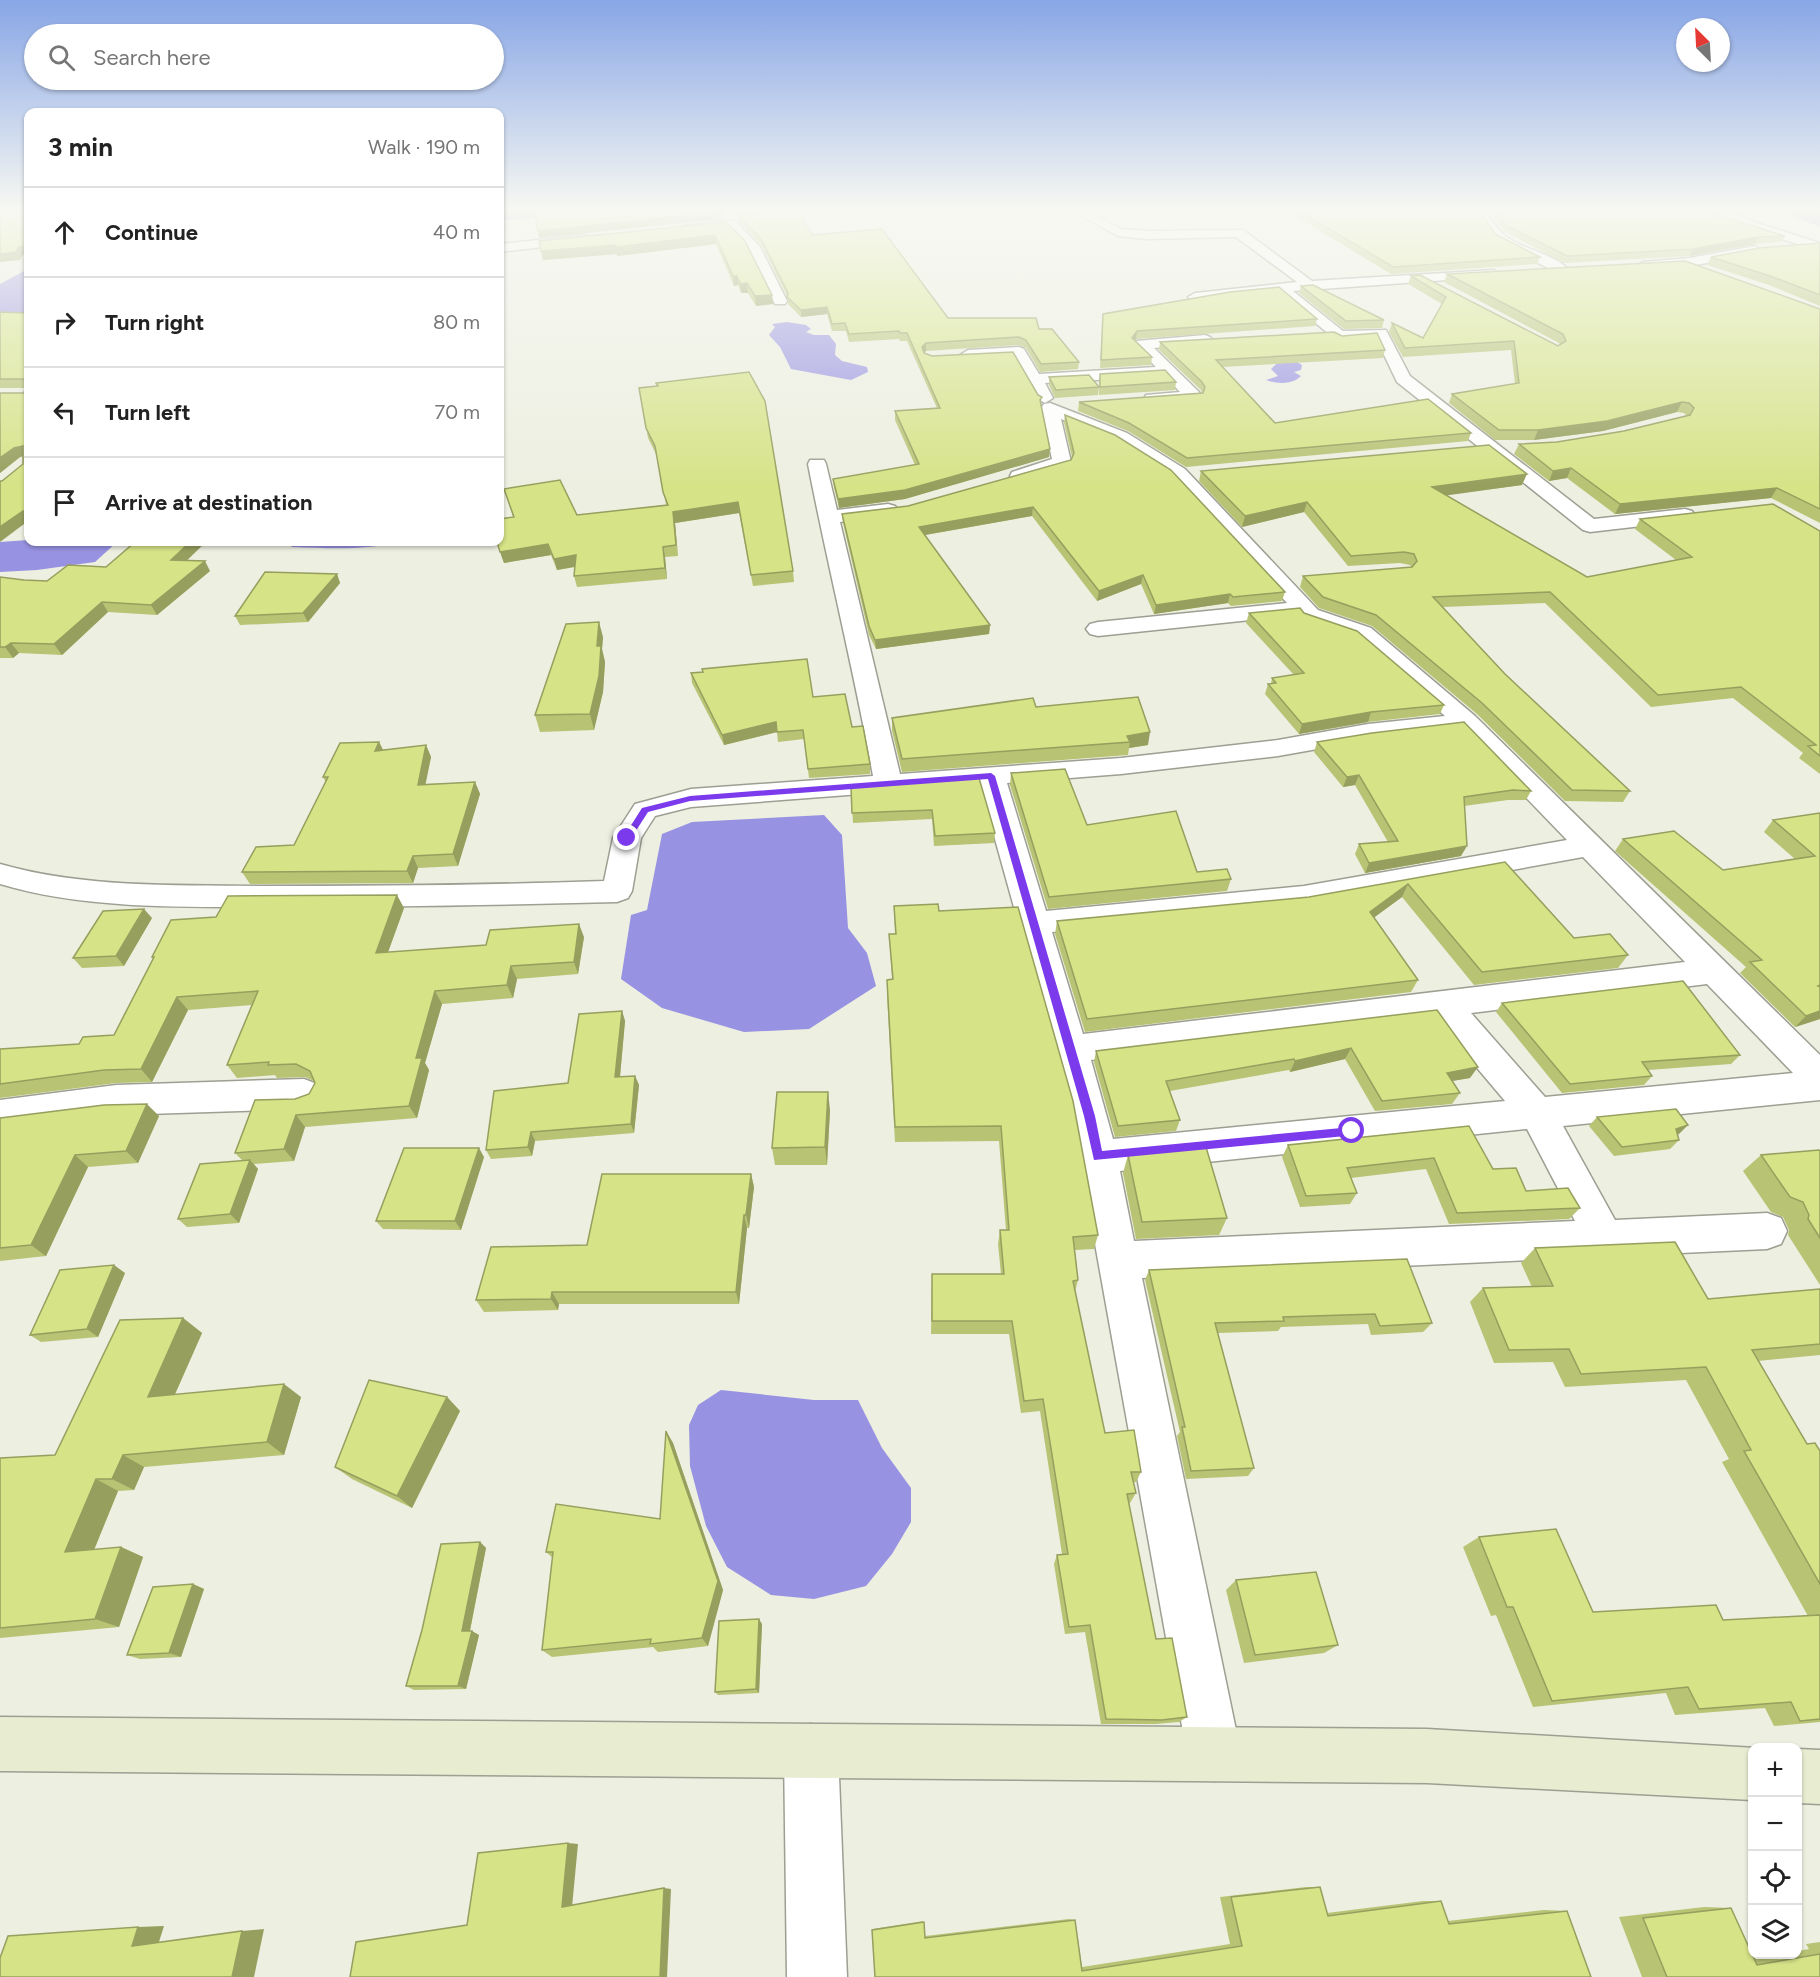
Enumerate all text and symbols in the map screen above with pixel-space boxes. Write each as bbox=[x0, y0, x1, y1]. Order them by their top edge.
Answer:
north arrow bbox=[1676, 18, 1730, 72]
search box bbox=[24, 24, 504, 90]
icon: search bbox=[45, 41, 78, 74]
text: Search here bbox=[93, 44, 211, 71]
text: 3 min bbox=[48, 131, 113, 163]
text: Walk · 190 m bbox=[368, 135, 480, 159]
icon: ahead bbox=[48, 216, 81, 249]
text: Continue bbox=[105, 219, 198, 246]
text: 40 m bbox=[433, 220, 480, 244]
icon: right bbox=[48, 306, 81, 339]
text: Turn right bbox=[105, 309, 204, 336]
text: 80 m bbox=[433, 310, 480, 334]
icon: left bbox=[48, 396, 81, 429]
text: Turn left bbox=[105, 399, 191, 426]
text: 70 m bbox=[434, 400, 480, 424]
icon: arrive bbox=[48, 486, 81, 519]
text: Arrive at destination bbox=[105, 489, 313, 516]
route end bbox=[613, 824, 639, 850]
route start bbox=[1338, 1117, 1364, 1143]
map controls bbox=[1748, 1743, 1802, 1959]
button: + bbox=[1748, 1743, 1802, 1797]
button: − bbox=[1748, 1797, 1802, 1851]
button: locate bbox=[1748, 1851, 1802, 1905]
button: layers bbox=[1748, 1905, 1802, 1959]

